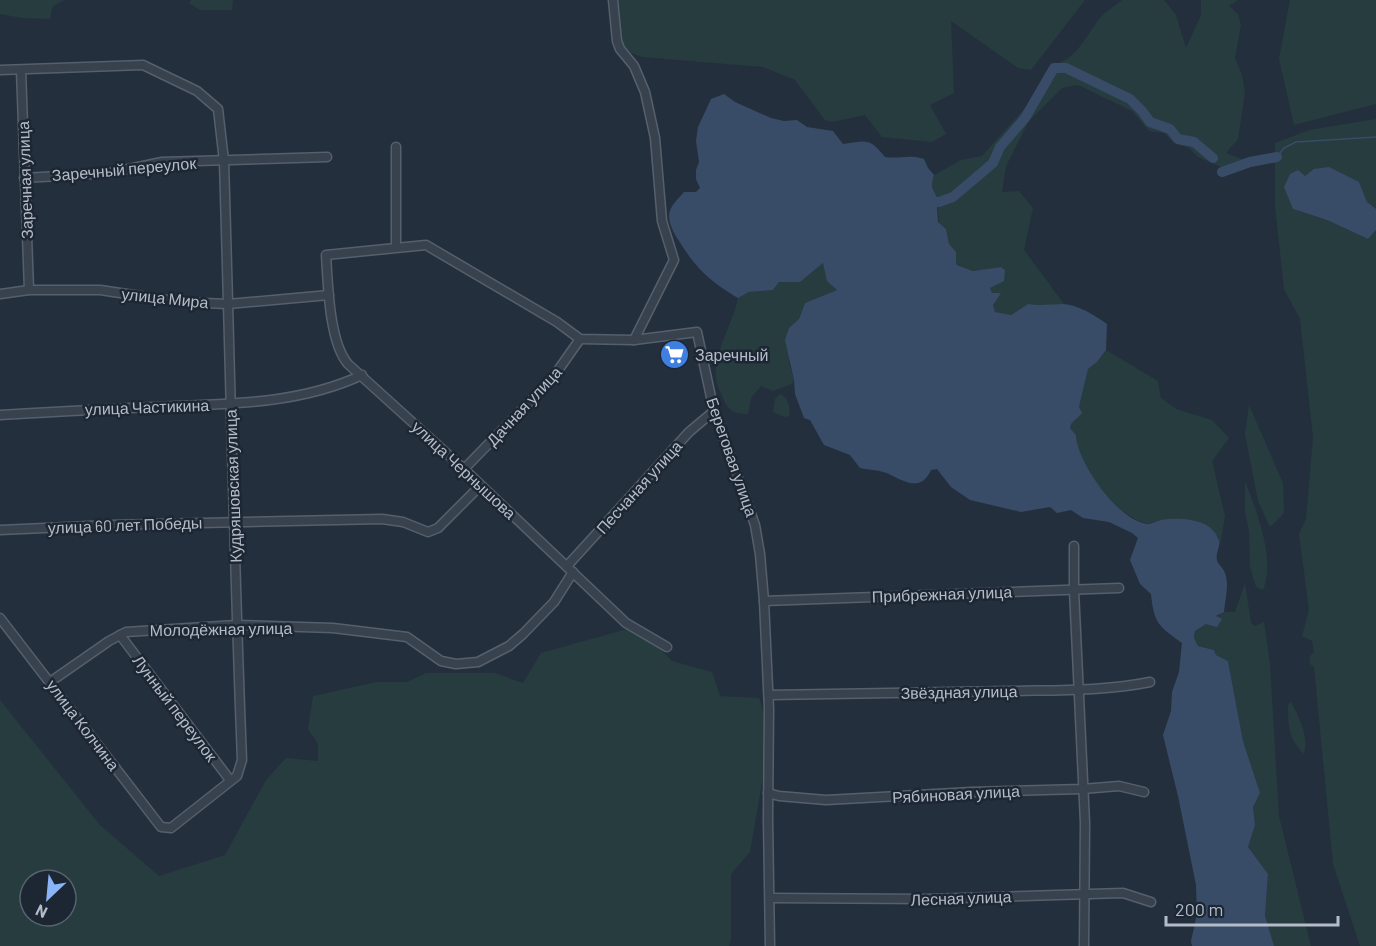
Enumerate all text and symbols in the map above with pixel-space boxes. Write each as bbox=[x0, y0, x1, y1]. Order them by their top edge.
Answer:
street label: Заречная улица bbox=[13, 121, 36, 239]
street label: Заречный переулок bbox=[51, 153, 198, 184]
street label: улица Мира bbox=[121, 283, 210, 312]
supermarket icon: Заречный bbox=[658, 339, 690, 371]
place label: Заречный bbox=[695, 345, 768, 364]
street label: Дачная улица bbox=[482, 362, 565, 449]
street label: улица Частикина bbox=[84, 395, 210, 418]
street label: Береговая улица bbox=[703, 395, 762, 519]
street label: Кудряшовская улица bbox=[220, 409, 245, 563]
street label: улица Чернышова bbox=[409, 417, 520, 523]
street label: Песчаная улица bbox=[592, 436, 686, 537]
street label: улица 60 лет Победы bbox=[47, 512, 203, 537]
street label: Прибрежная улица bbox=[871, 582, 1013, 605]
street label: Молодёжная улица bbox=[150, 618, 293, 639]
street label: Лунный переулок bbox=[129, 651, 222, 765]
street label: улица Колчина bbox=[43, 675, 124, 774]
street label: Звёздная улица bbox=[900, 681, 1018, 702]
street label: Рябиновая улица bbox=[892, 781, 1020, 806]
north arrow bbox=[18, 868, 78, 928]
street label: Лесная улица bbox=[910, 886, 1012, 909]
scale bar bbox=[1166, 889, 1338, 927]
text: 200 m bbox=[1175, 898, 1223, 920]
text: N bbox=[32, 901, 50, 923]

